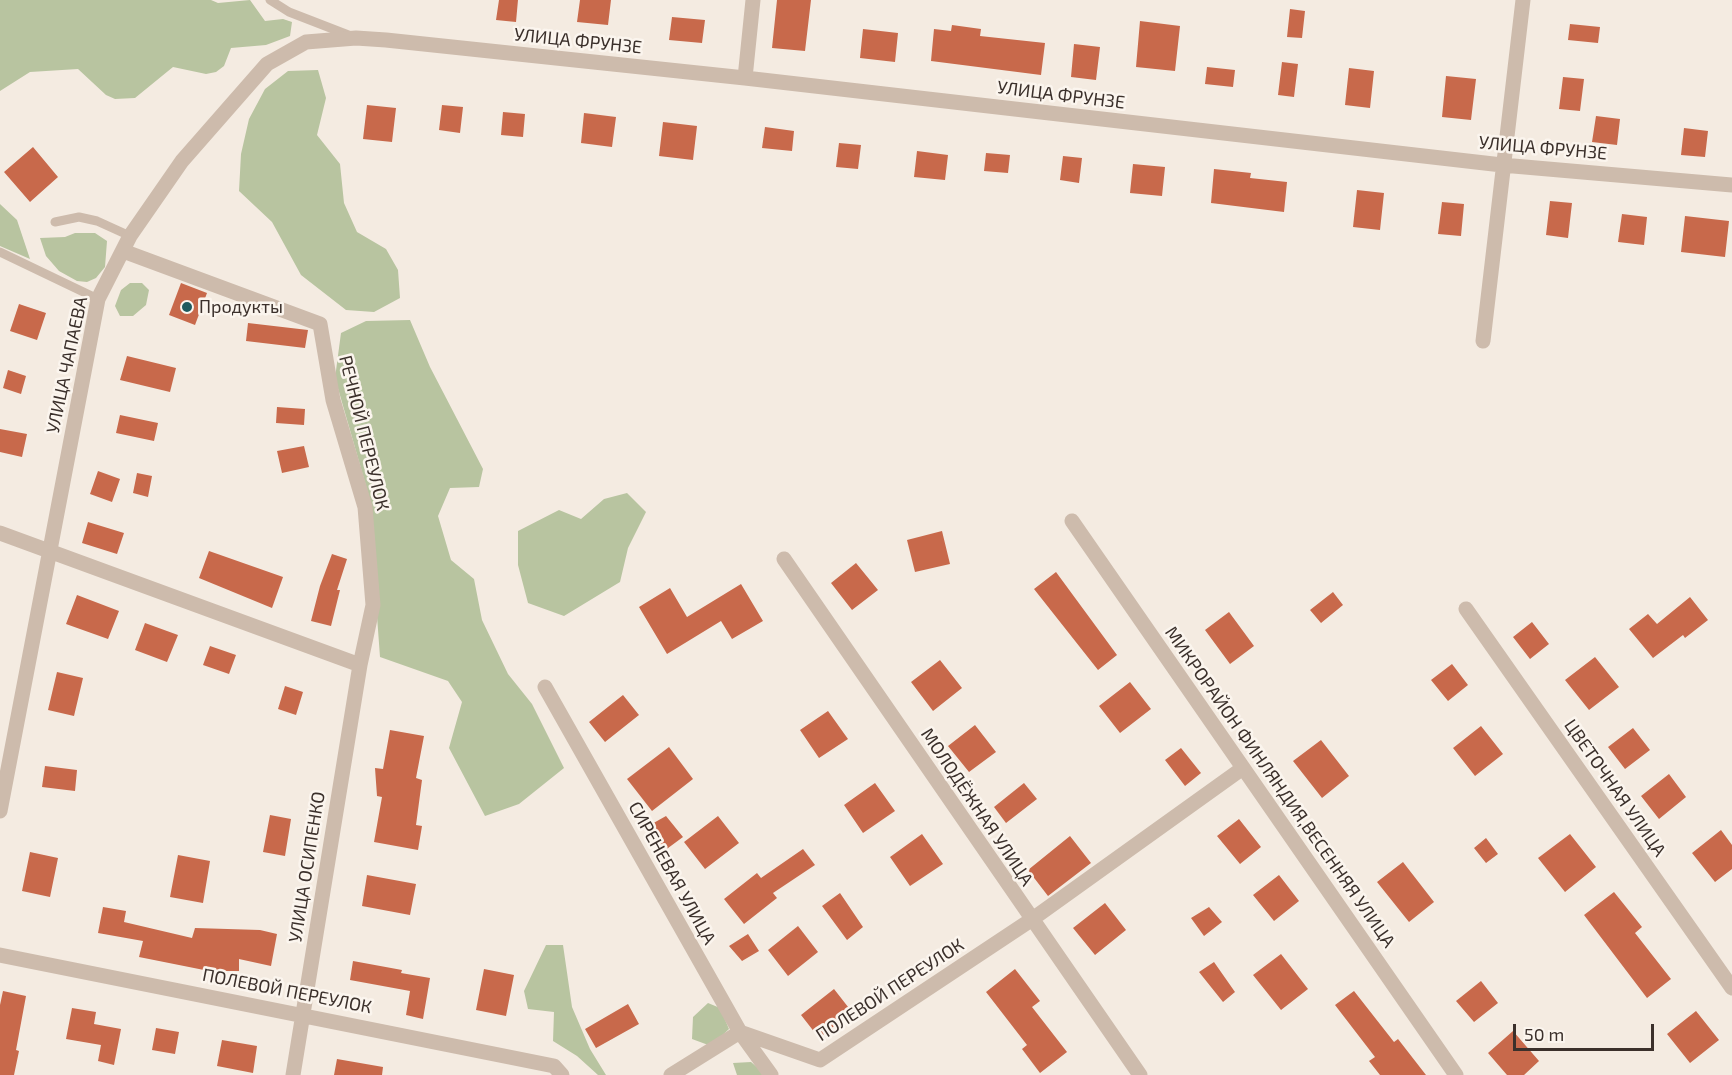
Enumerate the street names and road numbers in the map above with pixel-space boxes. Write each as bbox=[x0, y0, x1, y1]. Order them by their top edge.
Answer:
street label: УЛИЦА ФРУНЗЕ bbox=[513, 24, 643, 58]
street label: УЛИЦА ФРУНЗЕ bbox=[996, 76, 1126, 114]
street label: УЛИЦА ФРУНЗЕ bbox=[1478, 132, 1608, 164]
street label: УЛИЦА ЧАПАЕВА bbox=[42, 295, 92, 435]
street label: РЕЧНОЙ ПЕРЕУЛОК bbox=[334, 353, 394, 513]
street label: МИКРОРАЙОН ФИНЛЯНДИЯ,ВЕСЕННЯЯ УЛИЦА bbox=[1160, 622, 1400, 952]
street label: ЦВЕТОЧНАЯ УЛИЦА bbox=[1560, 715, 1670, 861]
street label: МОЛОДЁЖНАЯ УЛИЦА bbox=[916, 724, 1038, 890]
street label: УЛИЦА ОСИПЕНКО bbox=[284, 790, 330, 944]
street label: СИРЕНЕВАЯ УЛИЦА bbox=[624, 798, 720, 948]
street label: ПОЛЕВОЙ ПЕРЕУЛОК bbox=[812, 934, 968, 1046]
street label: ПОЛЕВОЙ ПЕРЕУЛОК bbox=[200, 964, 374, 1018]

